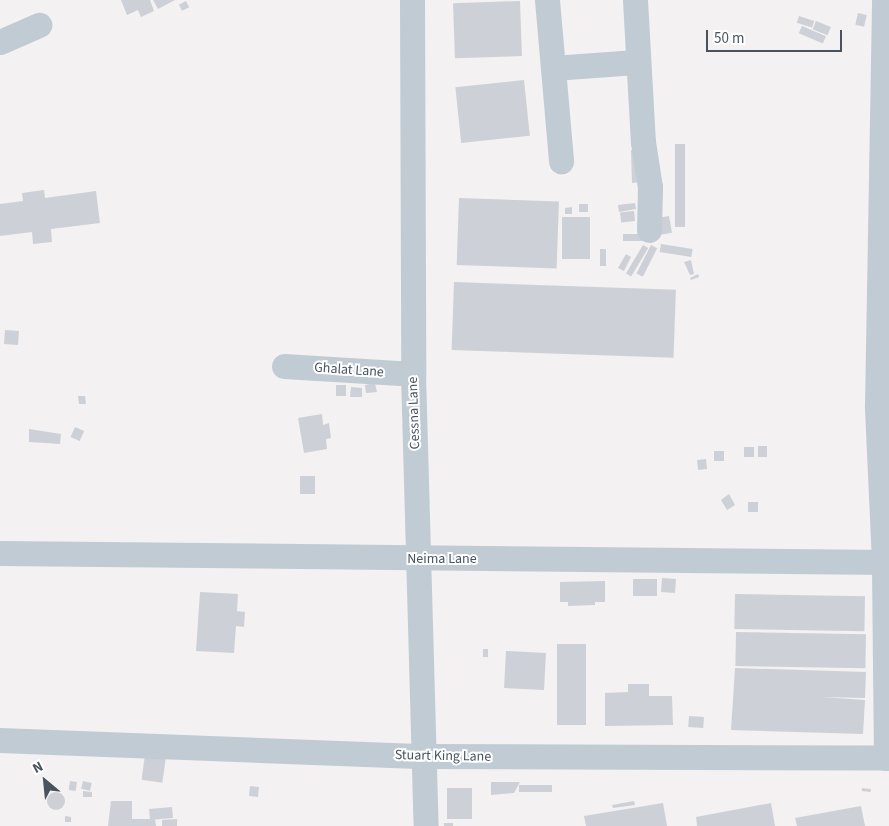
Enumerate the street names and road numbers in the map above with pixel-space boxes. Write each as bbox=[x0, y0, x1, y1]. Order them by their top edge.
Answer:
street label: Ghalat Lane bbox=[314, 359, 384, 381]
street label: Cessna Lane bbox=[404, 376, 424, 450]
street label: Neima Lane bbox=[407, 551, 477, 567]
street label: Stuart King Lane bbox=[395, 747, 491, 765]

